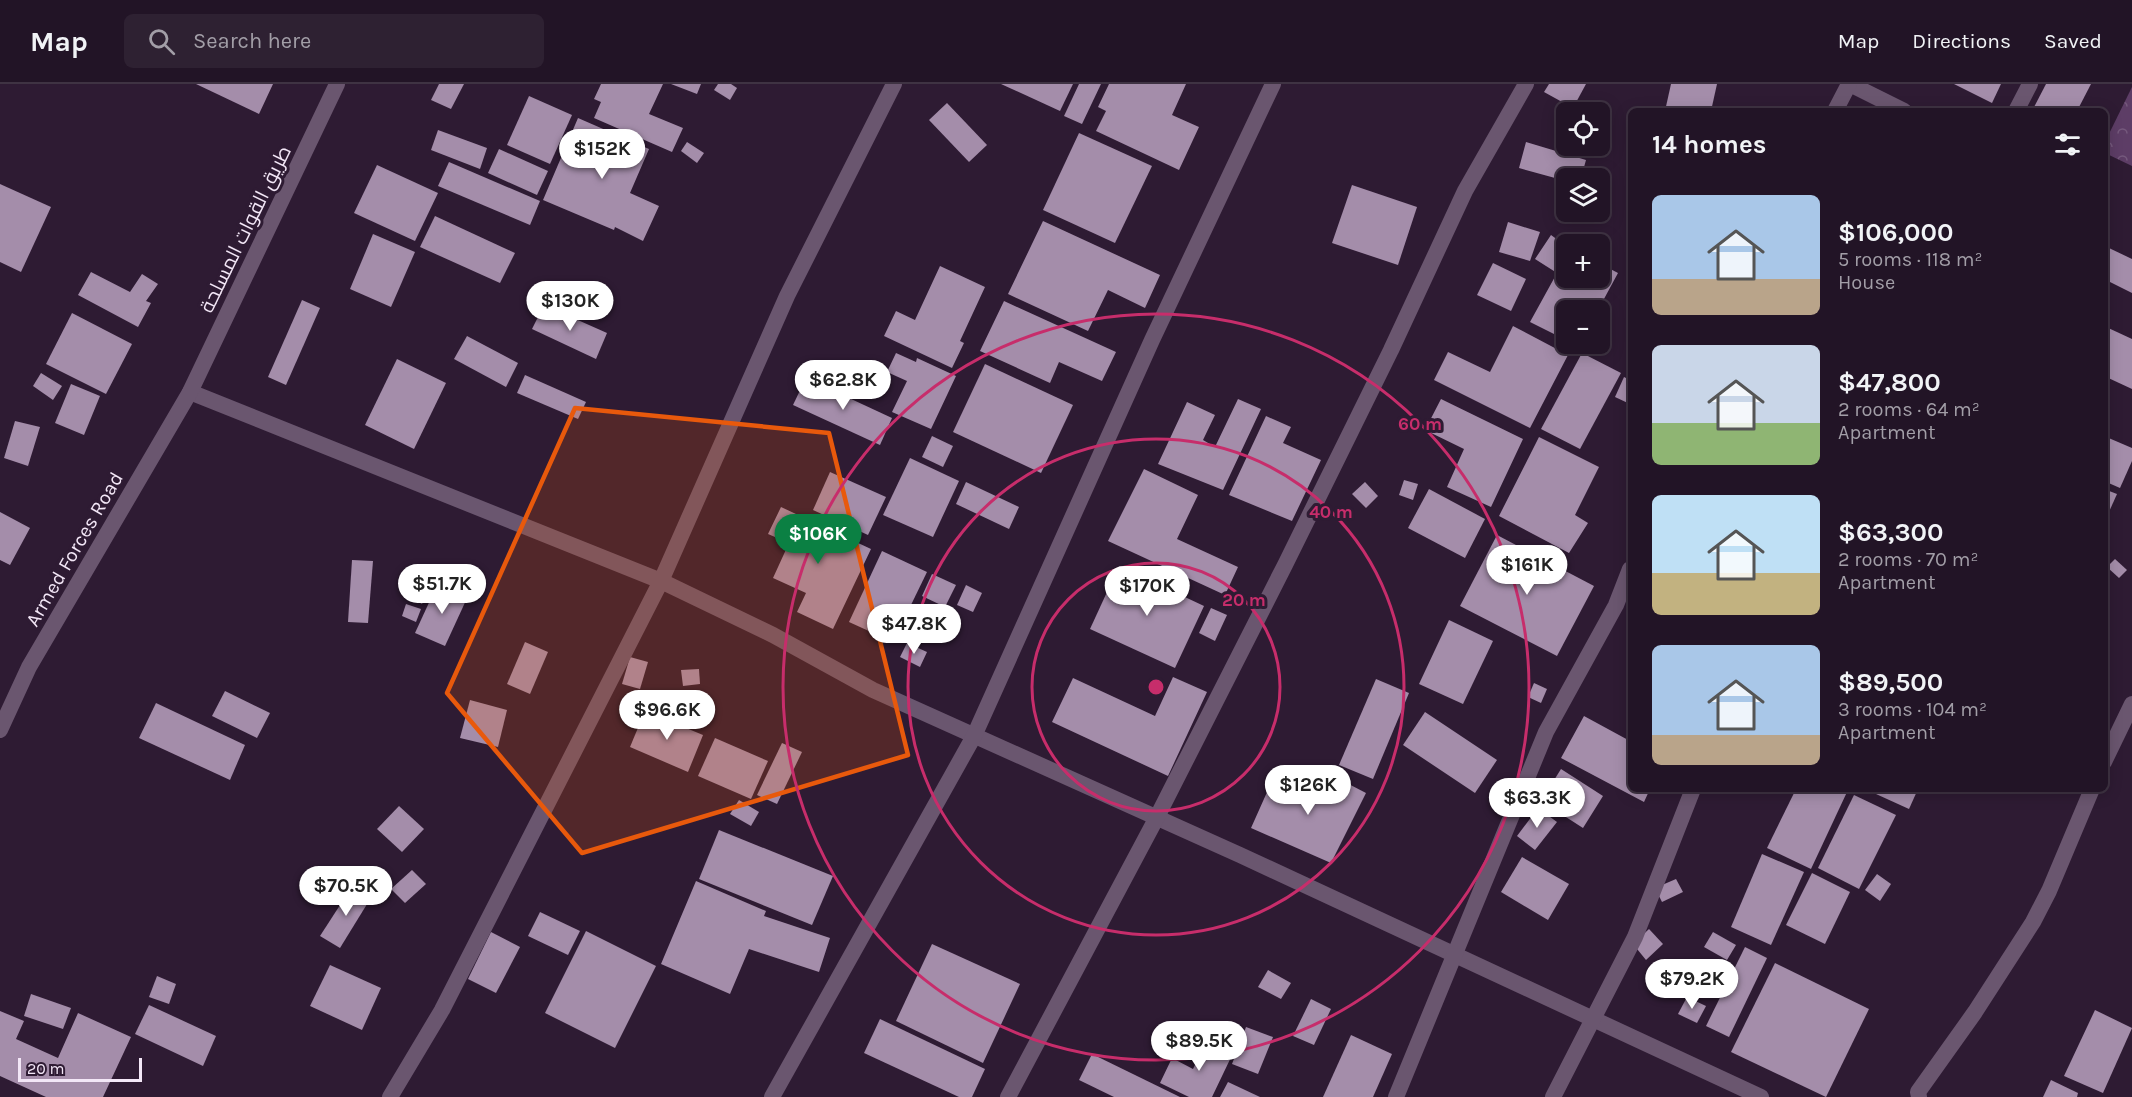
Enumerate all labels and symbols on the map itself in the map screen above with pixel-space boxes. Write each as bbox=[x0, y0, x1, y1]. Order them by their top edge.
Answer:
pin: $152K bbox=[560, 129, 644, 180]
street label: طريق القوات المسلحة bbox=[195, 142, 297, 317]
pin: $130K bbox=[528, 281, 612, 332]
pin: $62.8K bbox=[794, 360, 892, 411]
text: 60 m bbox=[1398, 413, 1442, 435]
street label: Armed Forces Road bbox=[21, 468, 128, 630]
text: 40 m bbox=[1309, 501, 1353, 523]
pin: $106K bbox=[776, 514, 860, 565]
pin: $161K bbox=[1485, 545, 1569, 596]
pin: $51.7K bbox=[393, 564, 491, 615]
pin: $170K bbox=[1105, 566, 1189, 617]
text: 20 m bbox=[1222, 589, 1266, 611]
pin: $47.8K bbox=[865, 604, 963, 655]
centre of rings bbox=[1146, 677, 1166, 697]
pin: $96.6K bbox=[618, 690, 716, 741]
pin: $126K bbox=[1266, 765, 1350, 816]
pin: $63.3K bbox=[1488, 778, 1586, 829]
pin: $70.5K bbox=[297, 866, 395, 917]
pin: $79.2K bbox=[1643, 959, 1741, 1010]
pin: $89.5K bbox=[1150, 1021, 1248, 1072]
scale bar bbox=[18, 1055, 142, 1082]

